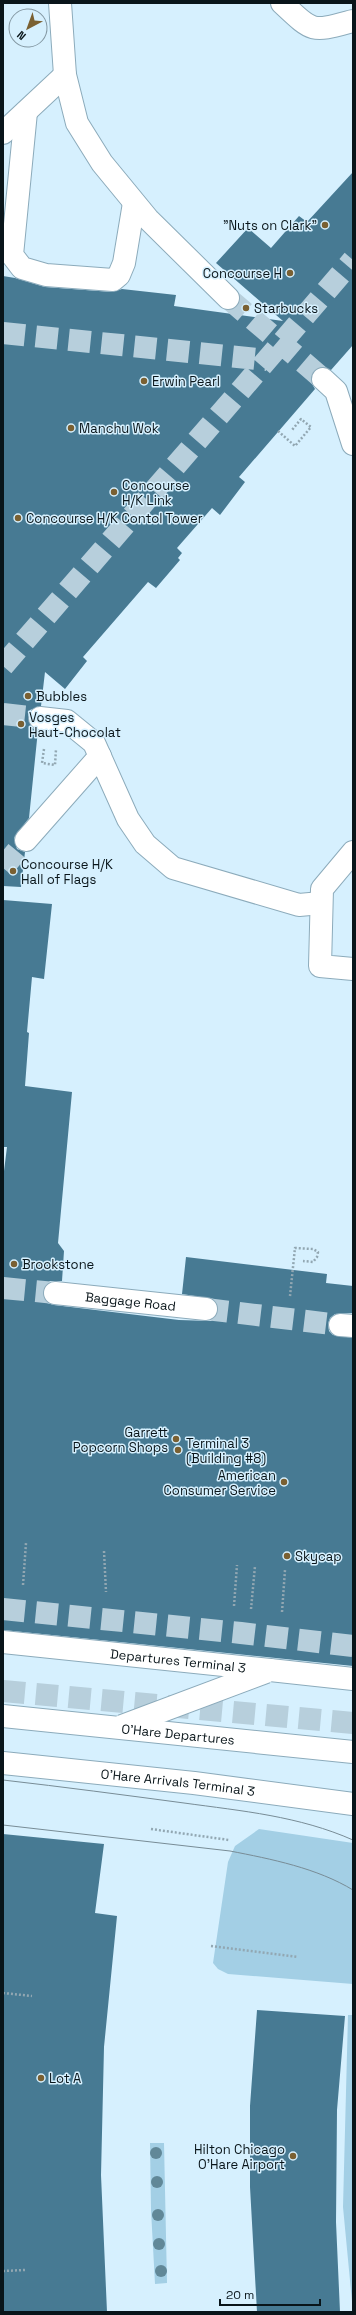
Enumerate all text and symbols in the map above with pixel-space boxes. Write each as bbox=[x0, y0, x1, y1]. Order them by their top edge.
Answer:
north arrow bbox=[8, 8, 48, 48]
text: N bbox=[14, 28, 29, 43]
place label: "Nuts on Clark" bbox=[223, 217, 317, 234]
marker: "Nuts on Clark" bbox=[320, 220, 330, 230]
place label: Concourse H bbox=[203, 265, 282, 282]
marker: Concourse H bbox=[285, 268, 295, 278]
place label: Starbucks bbox=[254, 300, 318, 317]
marker: Starbucks bbox=[241, 303, 251, 313]
place label: Erwin Pearl bbox=[152, 373, 220, 390]
marker: Erwin Pearl bbox=[139, 376, 149, 386]
place label: Manchu Wok bbox=[79, 420, 159, 437]
marker: Manchu Wok bbox=[66, 423, 76, 433]
place label: Concourse H/K Link bbox=[122, 477, 189, 509]
marker: Concourse H/K Link bbox=[109, 487, 119, 497]
place label: Concourse H/K Contol Tower bbox=[26, 510, 203, 527]
marker: Concourse H/K Contol Tower bbox=[13, 513, 23, 523]
place label: Bubbles bbox=[36, 688, 87, 705]
marker: Bubbles bbox=[23, 691, 33, 701]
place label: Vosges Haut-Chocolat bbox=[29, 709, 121, 741]
marker: Vosges Haut-Chocolat bbox=[16, 719, 26, 729]
place label: Concourse H/K Hall of Flags bbox=[21, 856, 113, 888]
marker: Concourse H/K Hall of Flags bbox=[8, 866, 18, 876]
place label: Brookstone bbox=[22, 1256, 94, 1273]
marker: Brookstone bbox=[9, 1259, 19, 1269]
street label: Baggage Road bbox=[84, 1288, 177, 1315]
place label: Garrett Popcorn Shops bbox=[73, 1424, 168, 1456]
marker: Garrett Popcorn Shops bbox=[171, 1434, 181, 1444]
place label: Terminal 3 (Building #8) bbox=[186, 1435, 266, 1467]
marker: Terminal 3 (Building #8) bbox=[173, 1445, 183, 1455]
place label: American Consumer Service bbox=[164, 1467, 276, 1499]
marker: American Consumer Service bbox=[279, 1477, 289, 1487]
place label: Skycap bbox=[295, 1548, 342, 1565]
marker: Skycap bbox=[282, 1551, 292, 1561]
street label: Departures Terminal 3 bbox=[109, 1645, 247, 1676]
street label: O'Hare Departures bbox=[121, 1720, 236, 1749]
street label: O'Hare Arrivals Terminal 3 bbox=[100, 1765, 256, 1800]
place label: Lot A bbox=[49, 2070, 81, 2087]
marker: Lot A bbox=[36, 2073, 46, 2083]
place label: Hilton Chicago O'Hare Airport bbox=[194, 2141, 285, 2173]
marker: Hilton Chicago O'Hare Airport bbox=[288, 2151, 298, 2161]
scale bar bbox=[220, 2281, 320, 2307]
text: 20 m bbox=[226, 2287, 254, 2303]

